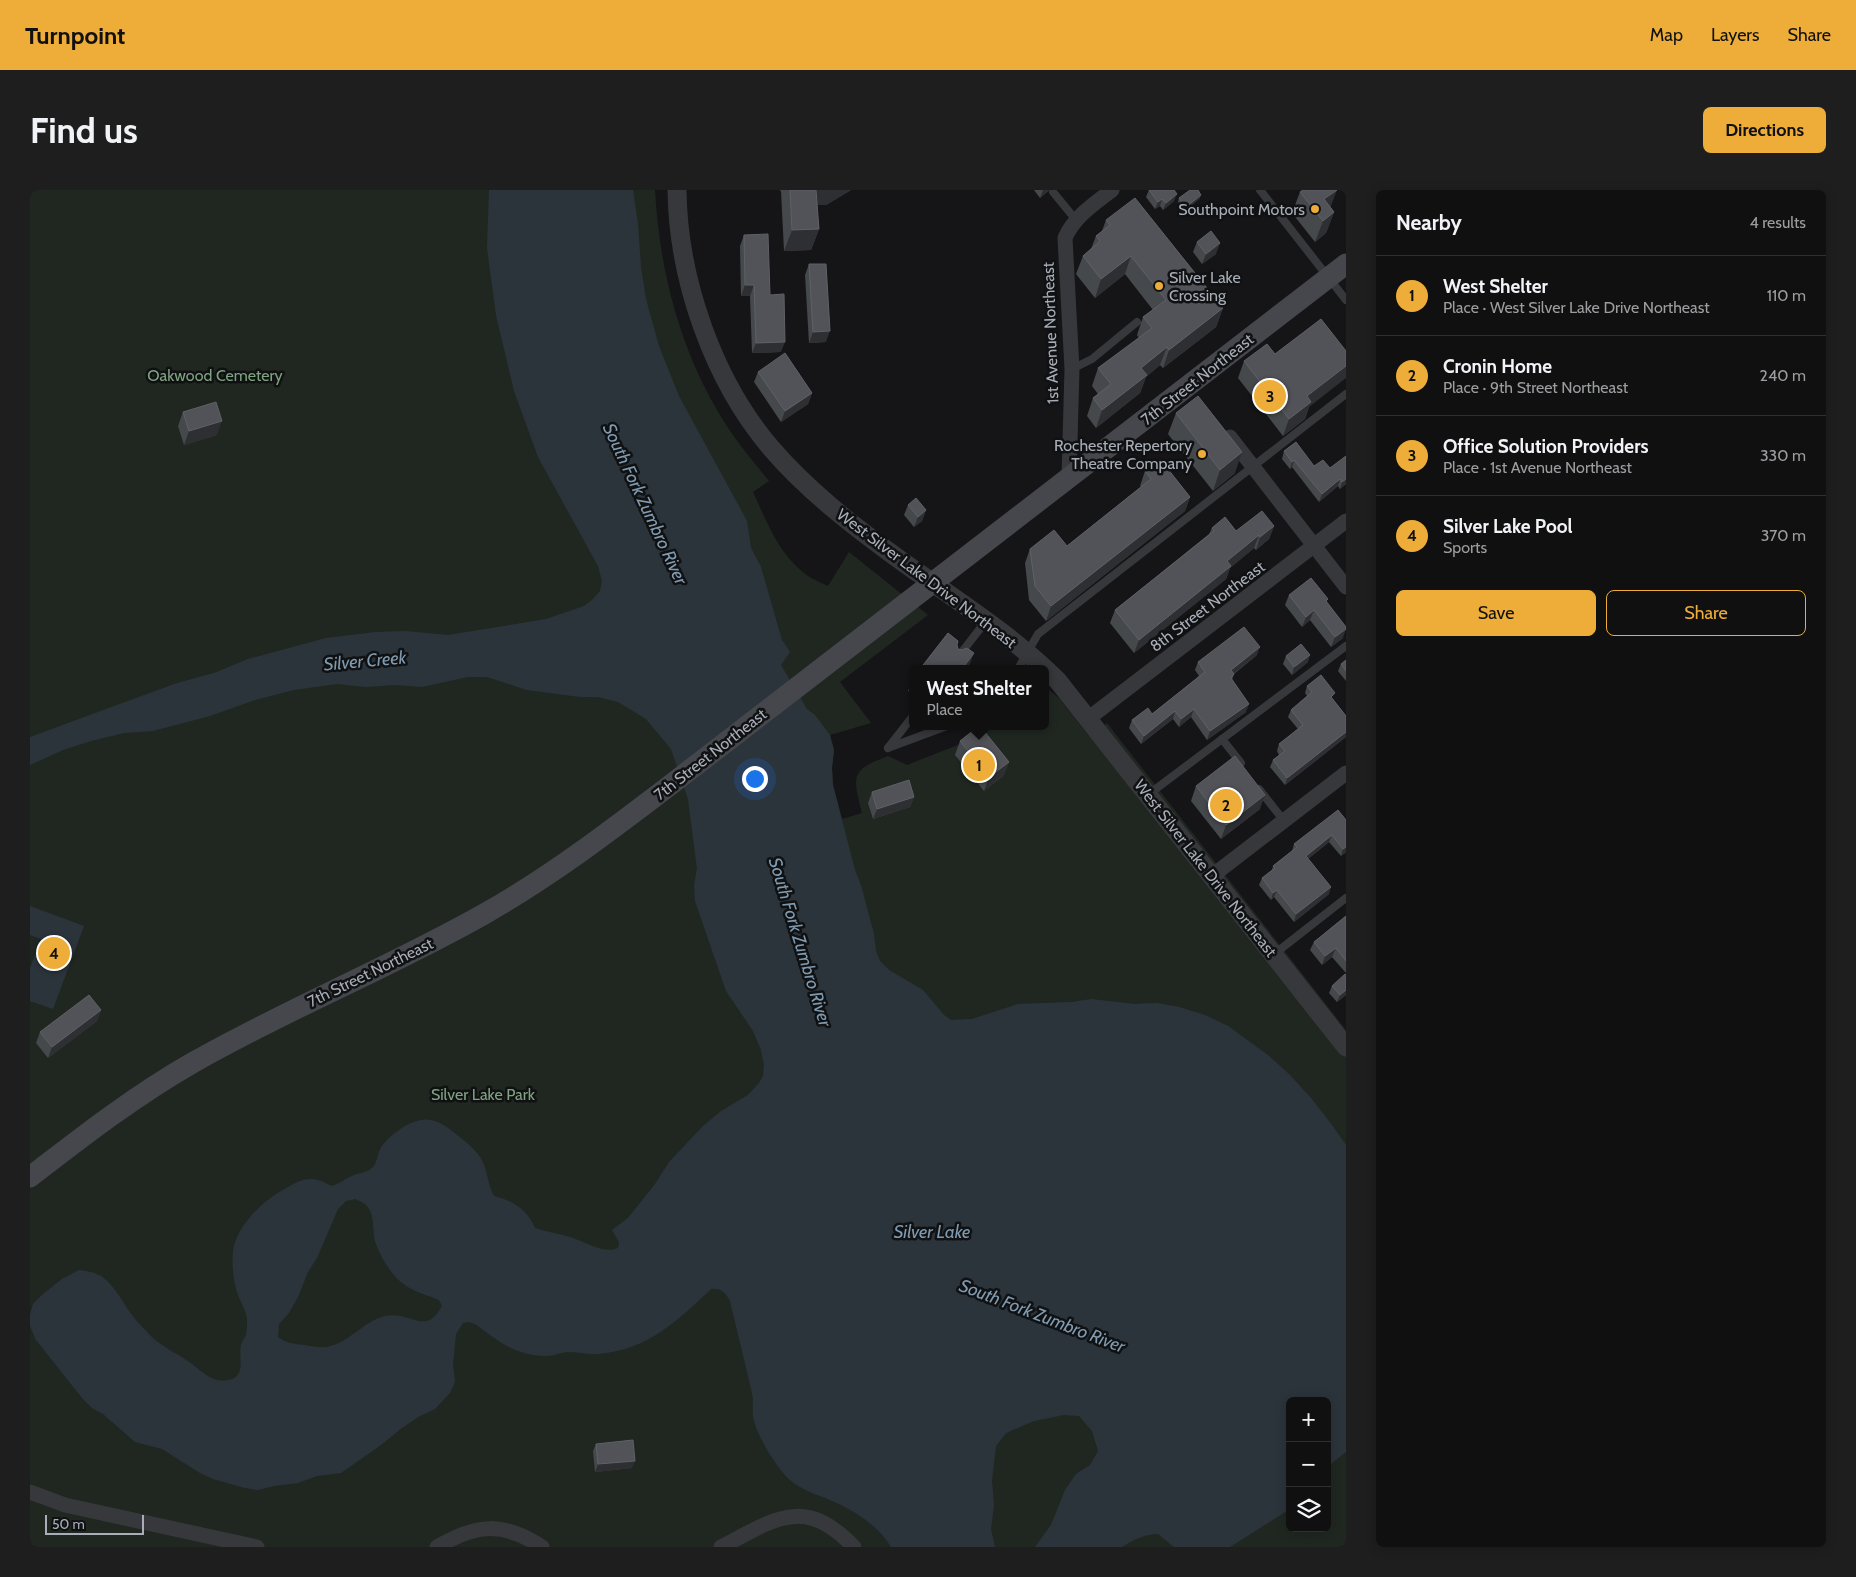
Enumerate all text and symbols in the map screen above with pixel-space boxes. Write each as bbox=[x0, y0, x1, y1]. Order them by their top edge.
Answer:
text: Turnpoint bbox=[25, 21, 125, 50]
text: Map bbox=[1650, 24, 1683, 46]
text: Layers bbox=[1711, 24, 1760, 46]
text: Share bbox=[1788, 24, 1831, 46]
button: Directions bbox=[1703, 107, 1826, 153]
text: Find us bbox=[30, 109, 138, 152]
place label: Southpoint Motors bbox=[1178, 200, 1305, 219]
marker: Southpoint Motors bbox=[1309, 203, 1321, 215]
text: Nearby bbox=[1396, 210, 1462, 235]
text: 4 results bbox=[1749, 213, 1806, 232]
street label: 1st Avenue Northeast bbox=[1039, 261, 1062, 404]
place label: Silver Lake Crossing bbox=[1169, 268, 1241, 305]
text: West Shelter bbox=[1443, 275, 1548, 298]
marker: Silver Lake Crossing bbox=[1153, 280, 1165, 292]
text: 1 bbox=[1409, 286, 1415, 305]
text: 110 m bbox=[1767, 286, 1806, 305]
text: Place · West Silver Lake Drive Northeast bbox=[1443, 298, 1710, 317]
street label: 7th Street Northeast bbox=[1137, 329, 1258, 429]
text: Cronin Home bbox=[1443, 355, 1552, 378]
park label: Oakwood Cemetery bbox=[147, 366, 283, 385]
text: 2 bbox=[1408, 366, 1416, 385]
text: 240 m bbox=[1760, 366, 1806, 385]
pin: 3 bbox=[1254, 377, 1286, 415]
text: Place · 9th Street Northeast bbox=[1443, 378, 1628, 397]
water label: South Fork Zumbro River bbox=[598, 420, 693, 590]
text: Office Solution Providers bbox=[1443, 435, 1648, 458]
place label: Rochester Repertory Theatre Company bbox=[1054, 436, 1192, 473]
text: 3 bbox=[1408, 446, 1416, 465]
text: 330 m bbox=[1760, 446, 1806, 465]
marker: Rochester Repertory Theatre Company bbox=[1196, 448, 1208, 460]
text: Place · 1st Avenue Northeast bbox=[1443, 458, 1632, 477]
street label: West Silver Lake Drive Northeast bbox=[833, 505, 1021, 653]
text: Silver Lake Pool bbox=[1443, 515, 1573, 538]
text: 4 bbox=[1407, 526, 1417, 545]
text: 370 m bbox=[1761, 526, 1806, 545]
text: Sports bbox=[1443, 538, 1487, 557]
street label: 8th Street Northeast bbox=[1146, 557, 1269, 656]
button: Save bbox=[1396, 590, 1596, 636]
button: Share bbox=[1606, 590, 1806, 636]
water label: Silver Creek bbox=[323, 646, 408, 676]
popup bbox=[909, 665, 1049, 730]
text: West Shelter bbox=[927, 677, 1031, 700]
text: Place bbox=[927, 700, 962, 719]
street label: 7th Street Northeast bbox=[650, 704, 771, 804]
pin: 1 bbox=[963, 746, 995, 784]
your location bbox=[742, 766, 768, 792]
street label: West Silver Lake Drive Northeast bbox=[1130, 776, 1281, 961]
pin: 2 bbox=[1210, 786, 1242, 824]
water label: South Fork Zumbro River bbox=[764, 855, 837, 1031]
pin: 4 bbox=[38, 934, 70, 972]
street label: 7th Street Northeast bbox=[304, 934, 437, 1011]
park label: Silver Lake Park bbox=[431, 1085, 536, 1104]
water label: Silver Lake bbox=[894, 1221, 970, 1243]
water label: South Fork Zumbro River bbox=[956, 1274, 1129, 1358]
map controls bbox=[1286, 1397, 1331, 1532]
button: + bbox=[1286, 1397, 1331, 1442]
button: − bbox=[1286, 1442, 1331, 1487]
button: layers bbox=[1286, 1487, 1331, 1532]
scale bar bbox=[45, 1512, 144, 1535]
text: 50 m bbox=[52, 1515, 85, 1533]

